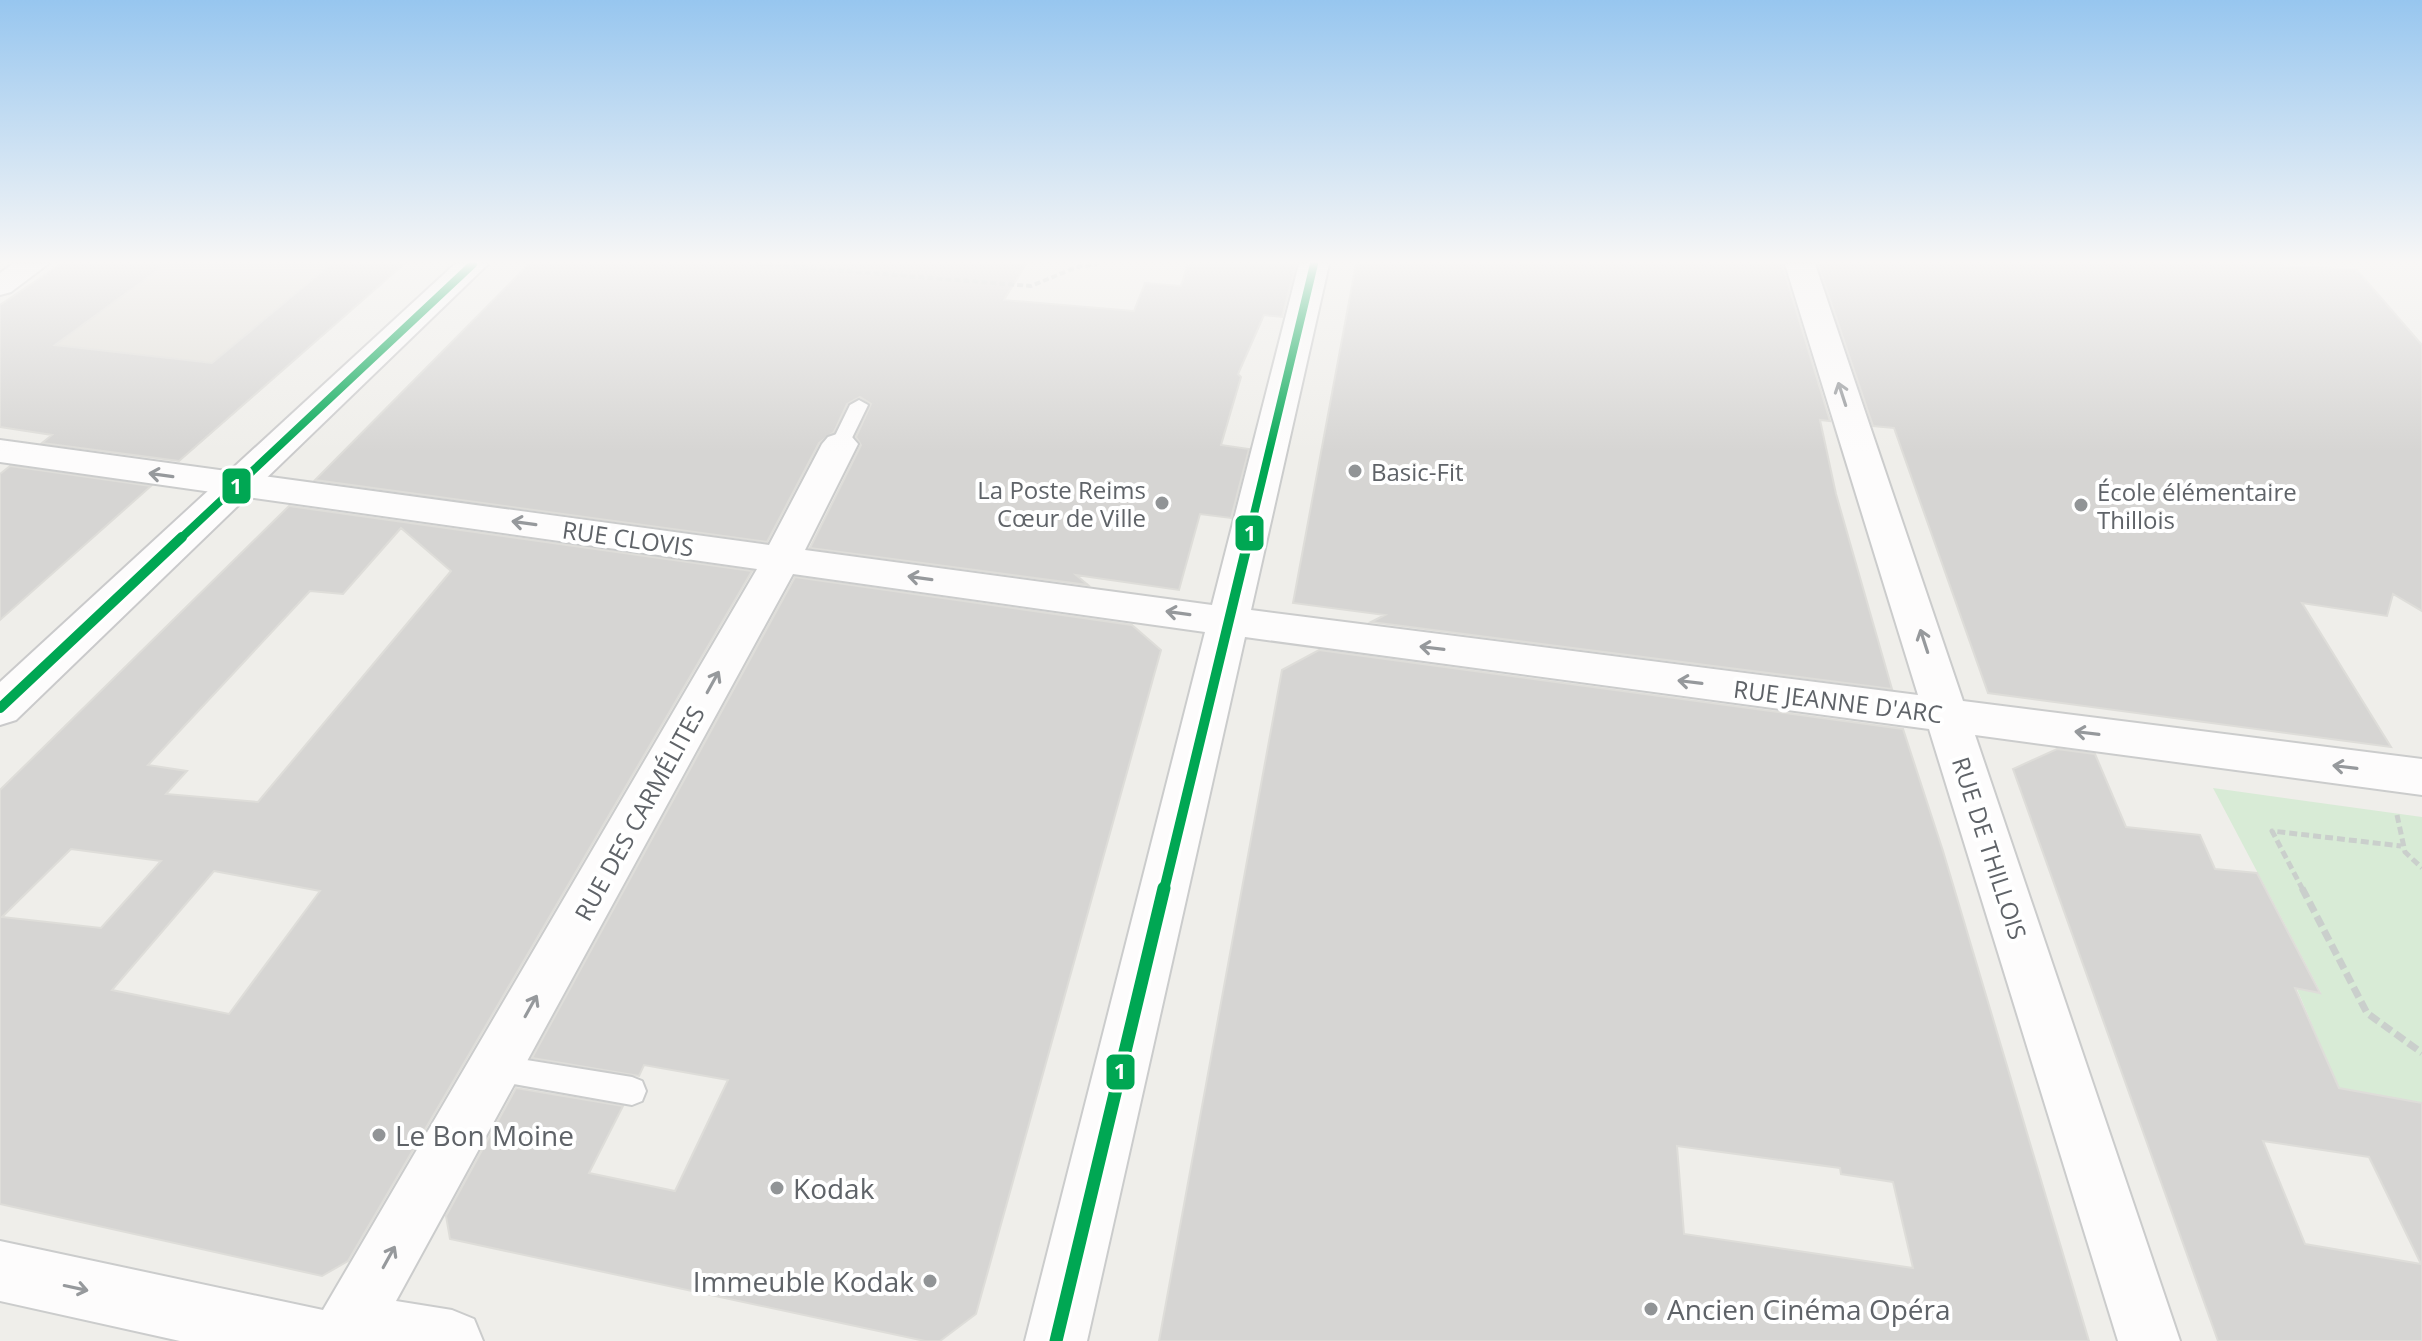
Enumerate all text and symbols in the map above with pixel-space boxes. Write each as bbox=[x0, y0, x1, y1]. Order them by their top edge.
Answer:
one-way arrow bbox=[1834, 382, 1849, 407]
place label: Basic-Fit bbox=[1371, 455, 1464, 488]
marker: Basic-Fit bbox=[1346, 462, 1364, 480]
one-way arrow bbox=[149, 467, 174, 482]
line badge: 1 bbox=[221, 467, 252, 505]
text: 1 bbox=[230, 470, 242, 500]
place label: La Poste Reims Cœur de Ville bbox=[977, 473, 1146, 534]
place label: École élémentaire Thillois bbox=[2097, 475, 2297, 536]
marker: La Poste Reims Cœur de Ville bbox=[1153, 494, 1171, 512]
marker: École élémentaire Thillois bbox=[2072, 496, 2090, 514]
street label: RUE CLOVIS bbox=[560, 512, 696, 564]
line badge: 1 bbox=[1234, 514, 1265, 552]
one-way arrow bbox=[512, 515, 537, 530]
text: 1 bbox=[1244, 517, 1256, 547]
one-way arrow bbox=[908, 570, 933, 585]
one-way arrow bbox=[1166, 605, 1191, 620]
one-way arrow bbox=[1915, 629, 1930, 654]
one-way arrow bbox=[1420, 640, 1446, 655]
one-way arrow bbox=[706, 670, 722, 694]
street label: RUE JEANNE D'ARC bbox=[1732, 672, 1944, 730]
one-way arrow bbox=[1677, 674, 1704, 689]
street label: RUE DES CARMÉLITES bbox=[566, 700, 712, 926]
one-way arrow bbox=[2075, 725, 2100, 740]
street label: RUE DE THILLOIS bbox=[1945, 753, 2035, 943]
one-way arrow bbox=[2333, 759, 2358, 774]
one-way arrow bbox=[524, 994, 539, 1018]
line badge: 1 bbox=[1105, 1053, 1136, 1091]
text: 1 bbox=[1114, 1055, 1126, 1085]
place label: Le Bon Moine bbox=[395, 1116, 574, 1154]
marker: Le Bon Moine bbox=[370, 1126, 388, 1144]
place label: Kodak bbox=[793, 1169, 875, 1207]
marker: Kodak bbox=[768, 1179, 786, 1197]
one-way arrow bbox=[382, 1245, 397, 1269]
place label: Immeuble Kodak bbox=[693, 1262, 914, 1300]
marker: Immeuble Kodak bbox=[921, 1272, 939, 1290]
one-way arrow bbox=[63, 1281, 89, 1296]
place label: Ancien Cinéma Opéra bbox=[1667, 1290, 1951, 1328]
marker: Ancien Cinéma Opéra bbox=[1642, 1300, 1660, 1318]

